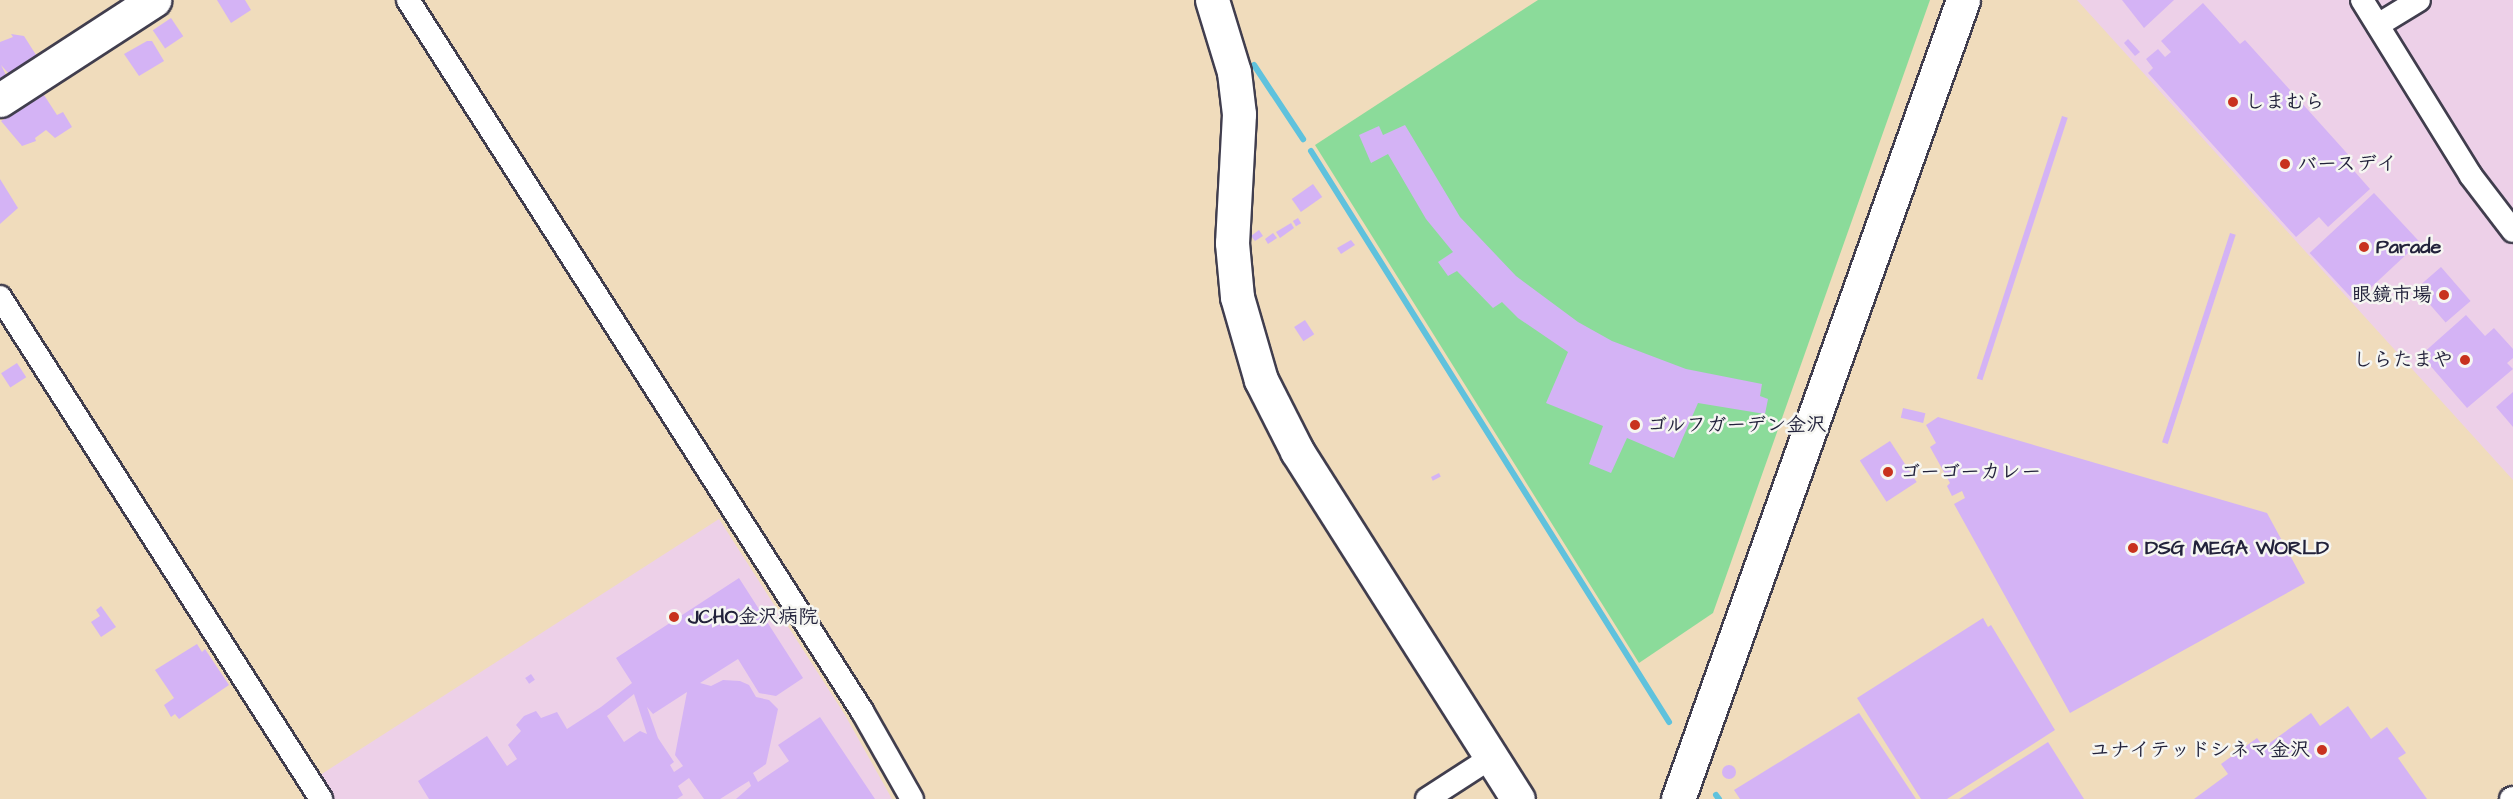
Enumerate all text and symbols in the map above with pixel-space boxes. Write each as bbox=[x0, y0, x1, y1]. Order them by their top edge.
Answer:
place label: しまむら bbox=[2245, 90, 2325, 114]
marker: しまむら bbox=[2226, 95, 2240, 109]
place label: バースデイ bbox=[2297, 152, 2397, 176]
marker: バースデイ bbox=[2278, 157, 2292, 171]
place label: Parade bbox=[2376, 235, 2441, 259]
marker: Parade bbox=[2357, 240, 2371, 254]
place label: 眼鏡市場 bbox=[2352, 283, 2432, 307]
marker: 眼鏡市場 bbox=[2437, 288, 2451, 302]
place label: しらたまや bbox=[2353, 348, 2453, 372]
marker: しらたまや bbox=[2458, 353, 2472, 367]
place label: ゴルフガーデン金沢 bbox=[1647, 413, 1827, 437]
marker: ゴルフガーデン金沢 bbox=[1628, 418, 1642, 432]
place label: ゴーゴーカレー bbox=[1900, 460, 2041, 484]
marker: ゴーゴーカレー bbox=[1881, 465, 1895, 479]
place label: DSG MEGA WORLD bbox=[2145, 536, 2329, 560]
marker: DSG MEGA WORLD bbox=[2126, 541, 2140, 555]
place label: JCHO金沢病院 bbox=[688, 605, 818, 629]
marker: JCHO金沢病院 bbox=[665, 608, 683, 626]
place label: ユナイテッドシネマ金沢 bbox=[2090, 738, 2310, 762]
marker: ユナイテッドシネマ金沢 bbox=[2315, 743, 2329, 757]

